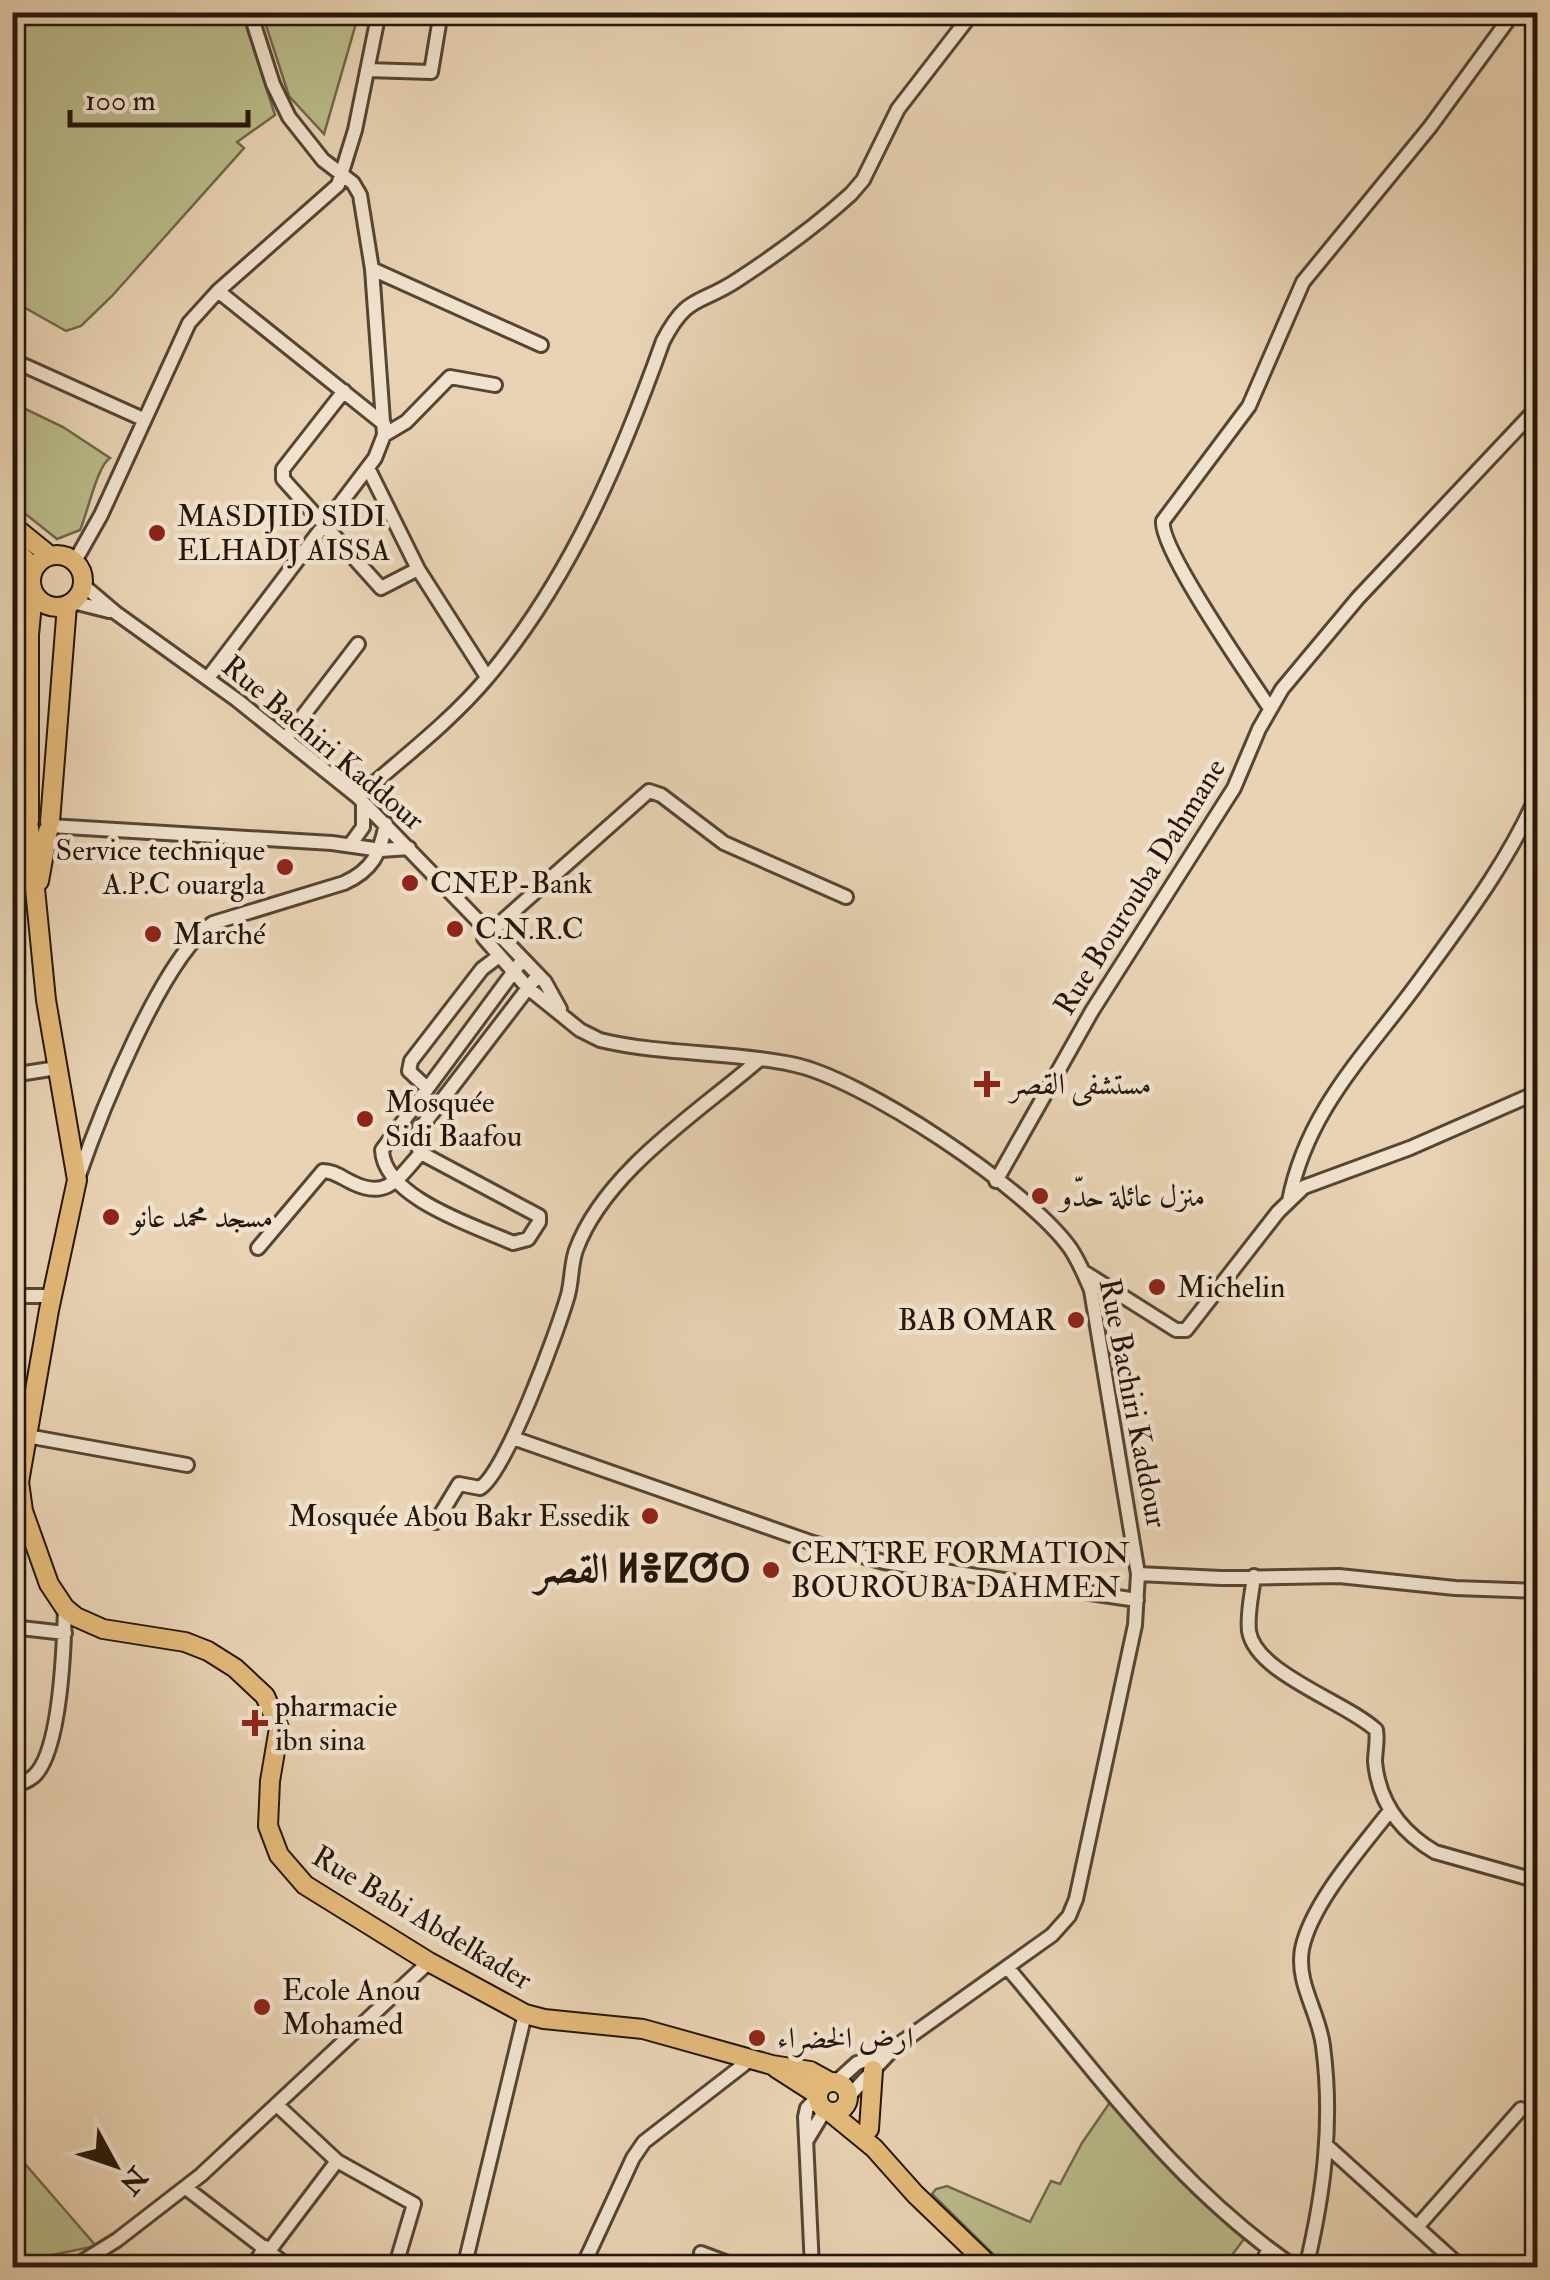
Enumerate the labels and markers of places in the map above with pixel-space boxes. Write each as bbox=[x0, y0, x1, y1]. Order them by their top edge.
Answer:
place label: MASDJID SIDI ELHADJ AISSA bbox=[177, 498, 390, 569]
marker: MASDJID SIDI ELHADJ AISSA bbox=[146, 522, 168, 544]
place label: Service technique A.P.C ouargla bbox=[55, 832, 266, 903]
marker: Service technique A.P.C ouargla bbox=[274, 856, 296, 878]
place label: CNEP-Bank bbox=[430, 865, 593, 902]
marker: CNEP-Bank bbox=[399, 872, 421, 894]
place label: C.N.R.C bbox=[475, 911, 584, 948]
place label: Marché bbox=[173, 916, 266, 953]
marker: C.N.R.C bbox=[444, 918, 466, 940]
marker: Marché bbox=[142, 923, 164, 945]
place label: مستشفى القصر bbox=[1007, 1066, 1151, 1106]
marker: مستشفى القصر bbox=[974, 1071, 1000, 1097]
place label: Mosquée Sidi Baafou bbox=[385, 1084, 522, 1155]
marker: Mosquée Sidi Baafou bbox=[354, 1108, 376, 1130]
place label: منزل عائلة حدّو bbox=[1057, 1176, 1205, 1215]
marker: منزل عائلة حدّو bbox=[1029, 1185, 1051, 1207]
place label: مسجد محمد عانو bbox=[128, 1199, 273, 1236]
marker: مسجد محمد عانو bbox=[100, 1206, 122, 1228]
place label: Michelin bbox=[1177, 1269, 1285, 1306]
marker: Michelin bbox=[1146, 1276, 1168, 1298]
place label: BAB OMAR bbox=[898, 1302, 1058, 1339]
marker: BAB OMAR bbox=[1065, 1309, 1087, 1331]
place label: Mosquée Abou Bakr Essedik bbox=[289, 1498, 630, 1535]
marker: Mosquée Abou Bakr Essedik bbox=[639, 1505, 661, 1527]
place label: CENTRE FORMATION BOUROUBA DAHMEN bbox=[791, 1535, 1130, 1606]
marker: CENTRE FORMATION BOUROUBA DAHMEN bbox=[760, 1559, 782, 1581]
place label: pharmacie ibn sina bbox=[274, 1688, 397, 1759]
marker: pharmacie ibn sina bbox=[244, 1712, 266, 1734]
place label: Ecole Anou Mohamed bbox=[282, 1972, 421, 2043]
marker: Ecole Anou Mohamed bbox=[251, 1996, 273, 2018]
place label: ارض الخضراء bbox=[777, 2020, 913, 2058]
marker: ارض الخضراء bbox=[746, 2027, 768, 2049]

